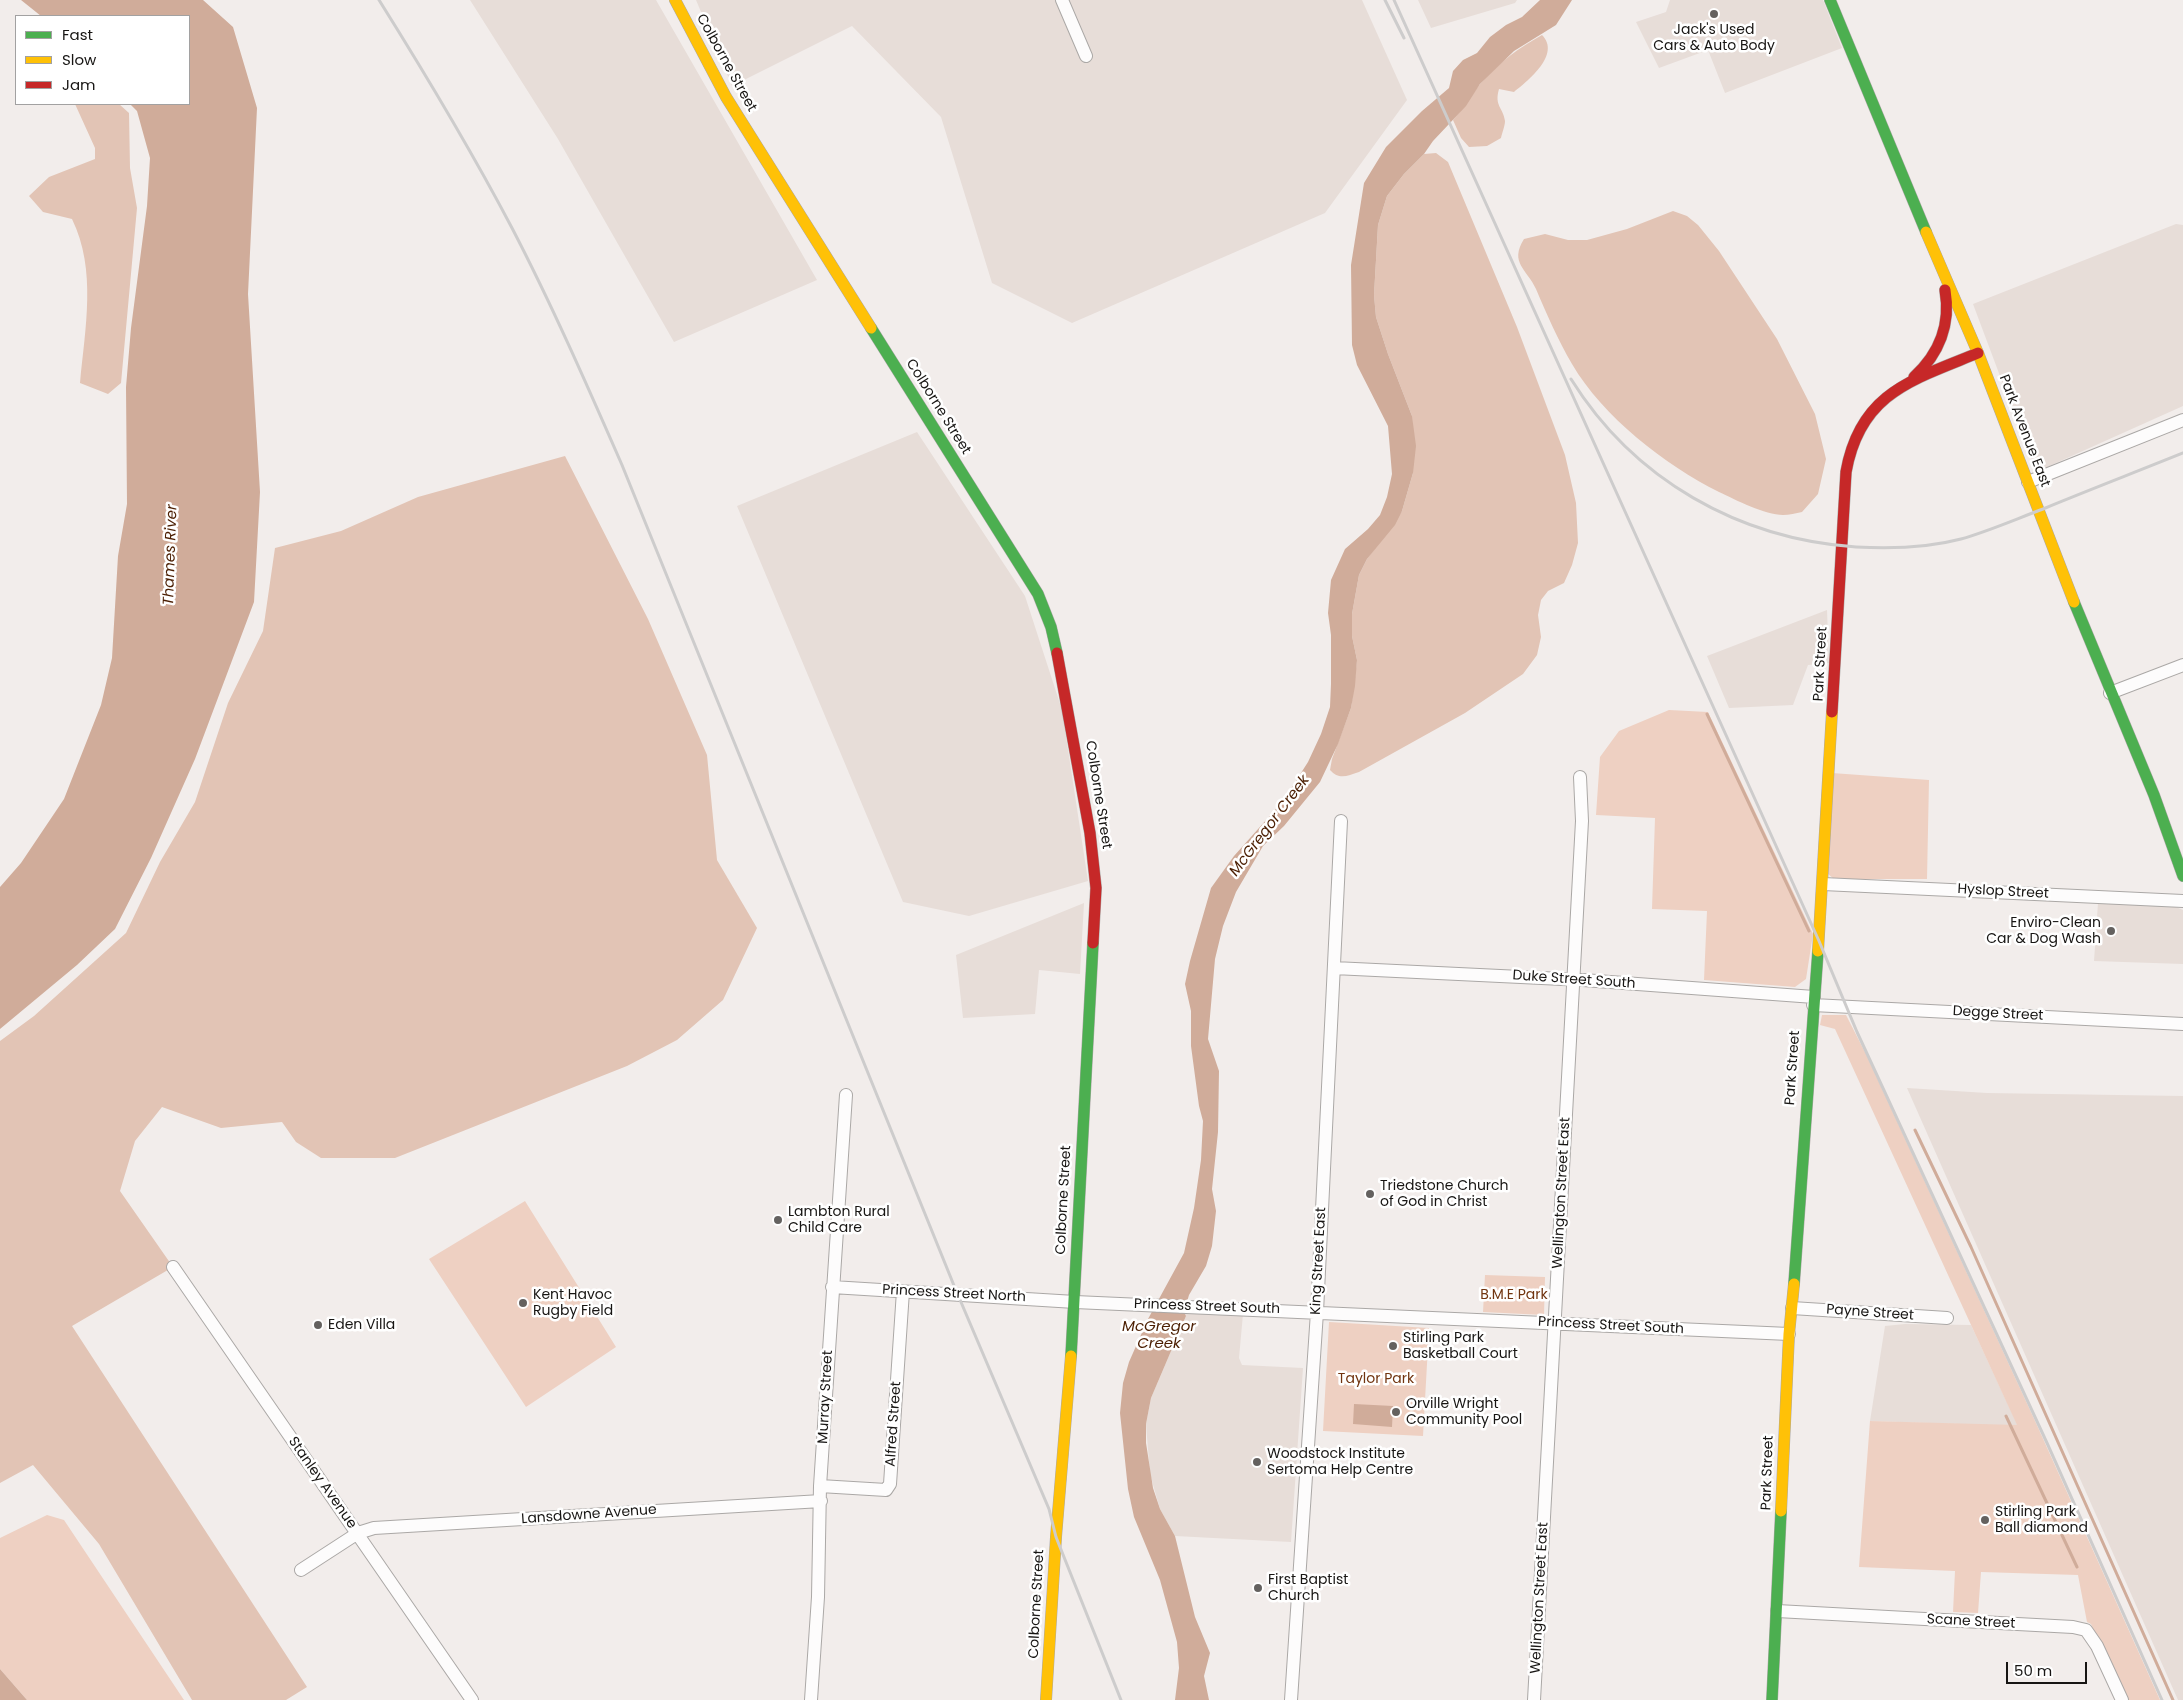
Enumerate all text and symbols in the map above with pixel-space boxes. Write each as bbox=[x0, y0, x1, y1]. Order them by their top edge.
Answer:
marker: Jack's Used Cars & Auto Body bbox=[1708, 8, 1720, 20]
street label: Colborne Street bbox=[692, 11, 760, 115]
legend bbox=[15, 15, 190, 105]
place label: Jack's Used Cars & Auto Body bbox=[1653, 22, 1775, 54]
text: Fast bbox=[62, 24, 93, 45]
text: Slow bbox=[62, 49, 96, 70]
text: Jam bbox=[62, 74, 96, 95]
street label: Colborne Street bbox=[902, 356, 974, 458]
street label: Park Avenue East bbox=[1995, 372, 2053, 490]
water label: Thames River bbox=[160, 504, 182, 606]
street label: Park Street bbox=[1811, 626, 1831, 702]
street label: Colborne Street bbox=[1081, 740, 1115, 850]
water label: McGregor Creek bbox=[1226, 772, 1314, 880]
street label: Hyslop Street bbox=[1957, 881, 2049, 903]
place label: Enviro-Clean Car & Dog Wash bbox=[1986, 915, 2101, 948]
marker: Enviro-Clean Car & Dog Wash bbox=[2105, 925, 2117, 937]
street label: Duke Street South bbox=[1512, 967, 1636, 993]
street label: Degge Street bbox=[1952, 1003, 2044, 1025]
street label: Park Street bbox=[1782, 1030, 1804, 1106]
street label: Wellington Street East bbox=[1550, 1117, 1574, 1269]
street label: Colborne Street bbox=[1053, 1145, 1075, 1255]
place label: Triedstone Church of God in Christ bbox=[1380, 1178, 1509, 1210]
marker: Triedstone Church of God in Christ bbox=[1364, 1188, 1376, 1200]
place label: Lambton Rural Child Care bbox=[788, 1204, 890, 1236]
street label: King Street East bbox=[1308, 1207, 1330, 1315]
marker: Lambton Rural Child Care bbox=[772, 1214, 784, 1226]
street label: Princess Street North bbox=[882, 1282, 1026, 1306]
place label: Kent Havoc Rugby Field bbox=[533, 1287, 613, 1320]
park label: B.M.E Park bbox=[1480, 1287, 1548, 1303]
street label: Princess Street South bbox=[1134, 1296, 1280, 1318]
marker: Kent Havoc Rugby Field bbox=[517, 1297, 529, 1309]
street label: Payne Street bbox=[1826, 1302, 1914, 1324]
street label: Princess Street South bbox=[1538, 1314, 1684, 1338]
place label: Eden Villa bbox=[328, 1317, 395, 1333]
water label: McGregor Creek bbox=[1122, 1318, 1196, 1353]
marker: Eden Villa bbox=[312, 1319, 324, 1331]
place label: Stirling Park Basketball Court bbox=[1403, 1330, 1518, 1362]
marker: Stirling Park Basketball Court bbox=[1387, 1340, 1399, 1352]
street label: Murray Street bbox=[815, 1350, 837, 1444]
park label: Taylor Park bbox=[1338, 1371, 1414, 1387]
street label: Alfred Street bbox=[883, 1381, 905, 1467]
place label: Orville Wright Community Pool bbox=[1406, 1396, 1522, 1428]
marker: Orville Wright Community Pool bbox=[1390, 1406, 1402, 1418]
street label: Stanley Avenue bbox=[284, 1434, 360, 1532]
street label: Park Street bbox=[1758, 1435, 1778, 1511]
place label: Woodstock Institute Sertoma Help Centre bbox=[1267, 1446, 1413, 1478]
marker: Woodstock Institute Sertoma Help Centre bbox=[1251, 1456, 1263, 1468]
street label: Lansdowne Avenue bbox=[521, 1502, 657, 1528]
place label: Stirling Park Ball diamond bbox=[1995, 1504, 2088, 1536]
marker: Stirling Park Ball diamond bbox=[1979, 1514, 1991, 1526]
street label: Wellington Street East bbox=[1528, 1522, 1552, 1674]
street label: Colborne Street bbox=[1026, 1549, 1048, 1659]
place label: First Baptist Church bbox=[1268, 1572, 1348, 1604]
marker: First Baptist Church bbox=[1252, 1582, 1264, 1594]
street label: Scane Street bbox=[1926, 1611, 2016, 1633]
scale bar bbox=[2008, 1652, 2089, 1684]
text: 50 m bbox=[2014, 1660, 2052, 1681]

